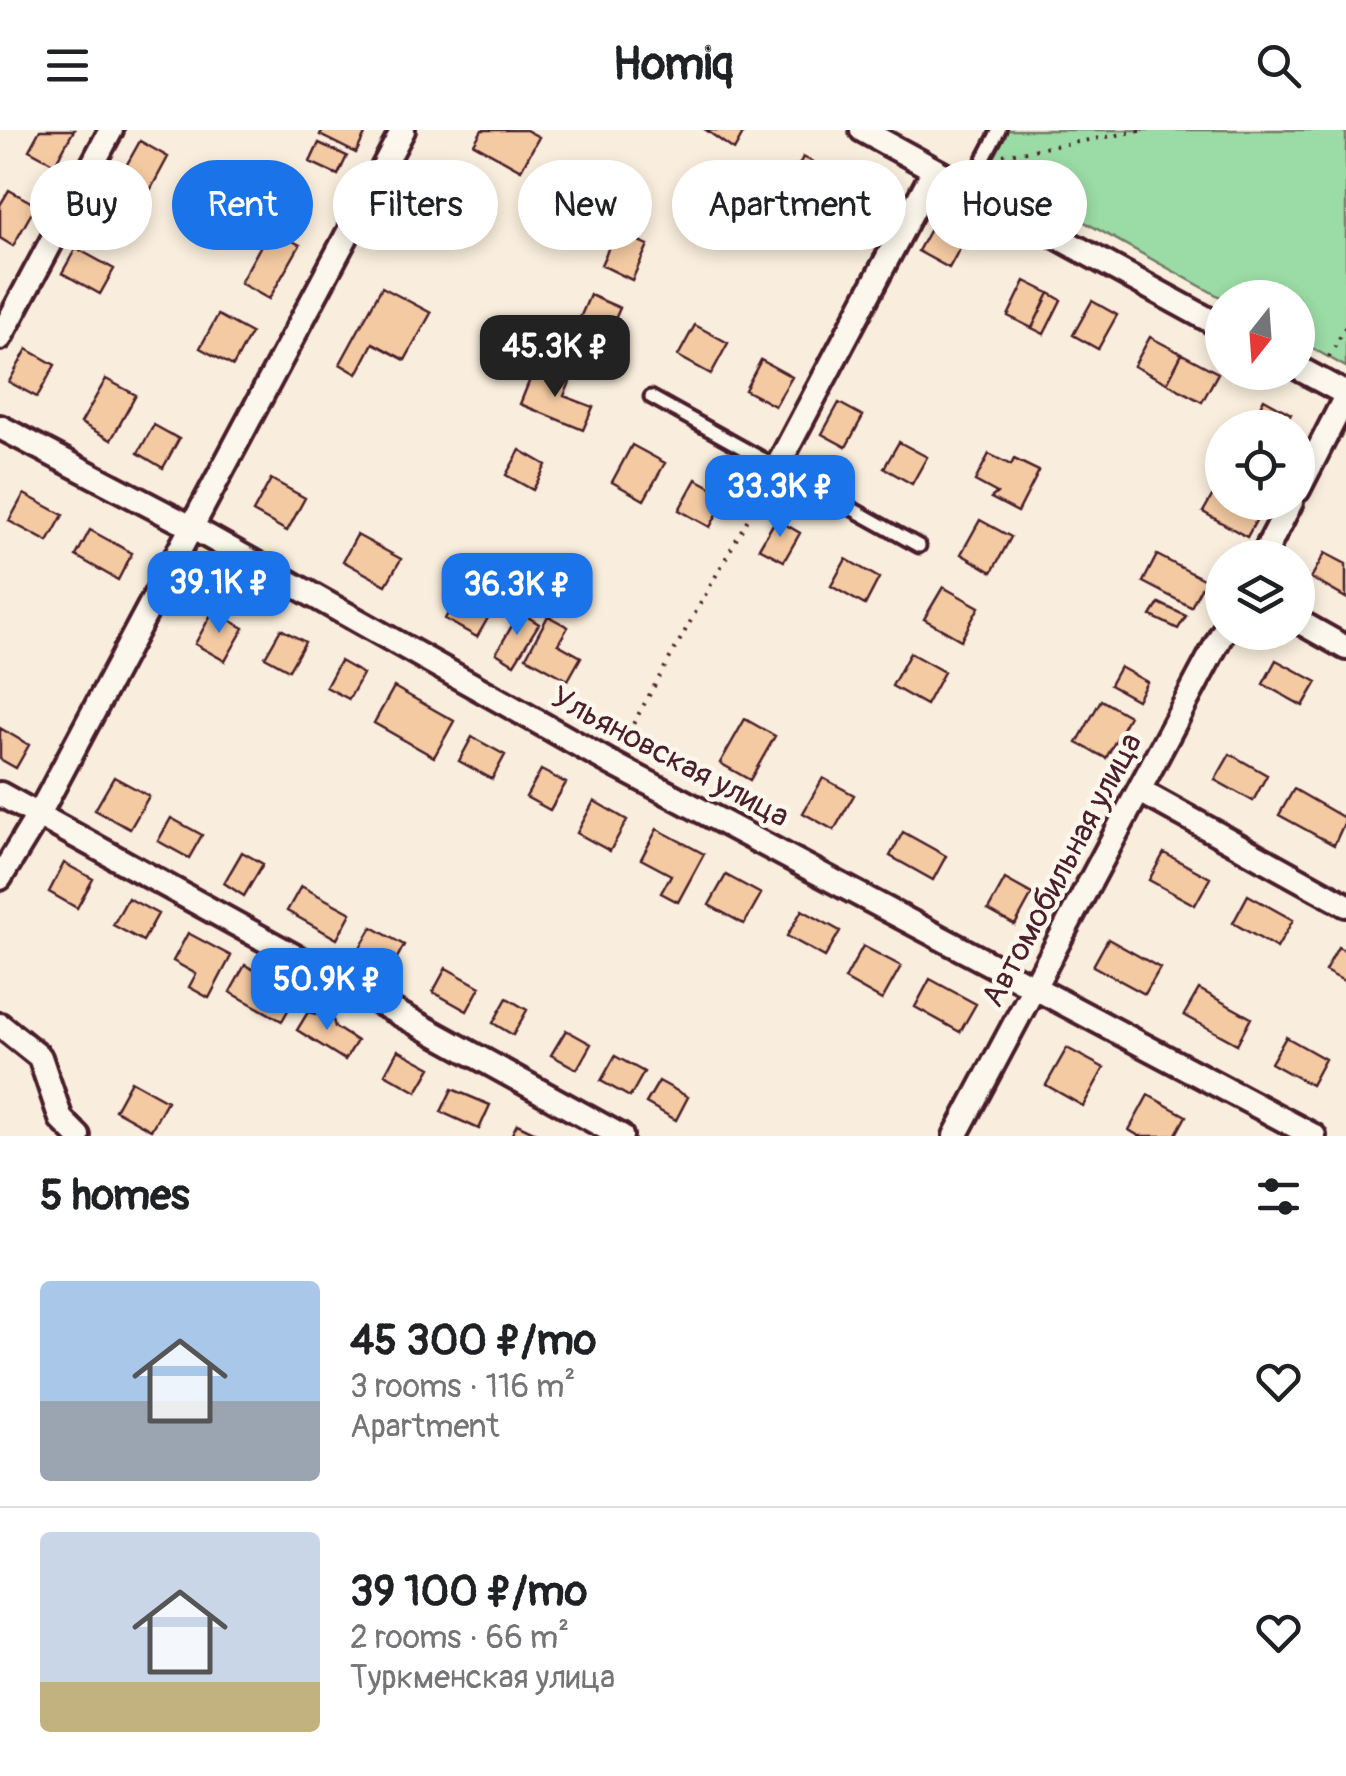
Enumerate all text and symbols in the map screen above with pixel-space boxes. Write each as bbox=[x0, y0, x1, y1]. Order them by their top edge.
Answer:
text: Homiq bbox=[613, 37, 733, 93]
icon: menu bbox=[40, 38, 95, 93]
icon: search bbox=[1251, 38, 1306, 93]
chip: Buy bbox=[30, 160, 152, 250]
chip: Rent bbox=[172, 160, 313, 250]
chip: Filters bbox=[333, 160, 498, 250]
chip: New bbox=[518, 160, 652, 250]
chip: Apartment bbox=[672, 160, 906, 250]
chip: House bbox=[926, 160, 1087, 250]
north arrow bbox=[1205, 280, 1315, 390]
map controls bbox=[1205, 280, 1315, 650]
pin: 45.3K ₽ bbox=[463, 315, 647, 400]
text: 45.3K ₽ bbox=[502, 327, 608, 367]
button: locate bbox=[1205, 410, 1315, 520]
pin: 33.3K ₽ bbox=[688, 455, 872, 540]
text: 33.3K ₽ bbox=[727, 467, 833, 507]
button: layers bbox=[1205, 540, 1315, 650]
pin: 39.1K ₽ bbox=[127, 551, 311, 636]
pin: 36.3K ₽ bbox=[425, 553, 609, 638]
text: 39.1K ₽ bbox=[169, 563, 269, 603]
text: 36.3K ₽ bbox=[464, 565, 570, 605]
street label: Ульяновская улица bbox=[544, 677, 796, 837]
street label: Автомобильная улица bbox=[973, 726, 1151, 1014]
pin: 50.9K ₽ bbox=[235, 948, 419, 1033]
text: 50.9K ₽ bbox=[273, 960, 381, 1000]
icon: filters bbox=[1251, 1169, 1306, 1224]
text: 5 homes bbox=[40, 1170, 190, 1222]
text: 45 300 ₽/mo bbox=[350, 1315, 596, 1367]
icon: home bbox=[120, 1321, 240, 1441]
icon: heart bbox=[1251, 1354, 1306, 1409]
text: 3 rooms · 116 m² bbox=[350, 1367, 575, 1407]
text: Apartment bbox=[350, 1407, 499, 1447]
text: 39 100 ₽/mo bbox=[350, 1566, 587, 1618]
icon: home bbox=[120, 1572, 240, 1692]
icon: heart bbox=[1251, 1605, 1306, 1660]
text: 2 rooms · 66 m² bbox=[350, 1618, 569, 1658]
text: Туркменская улица bbox=[350, 1658, 615, 1698]

